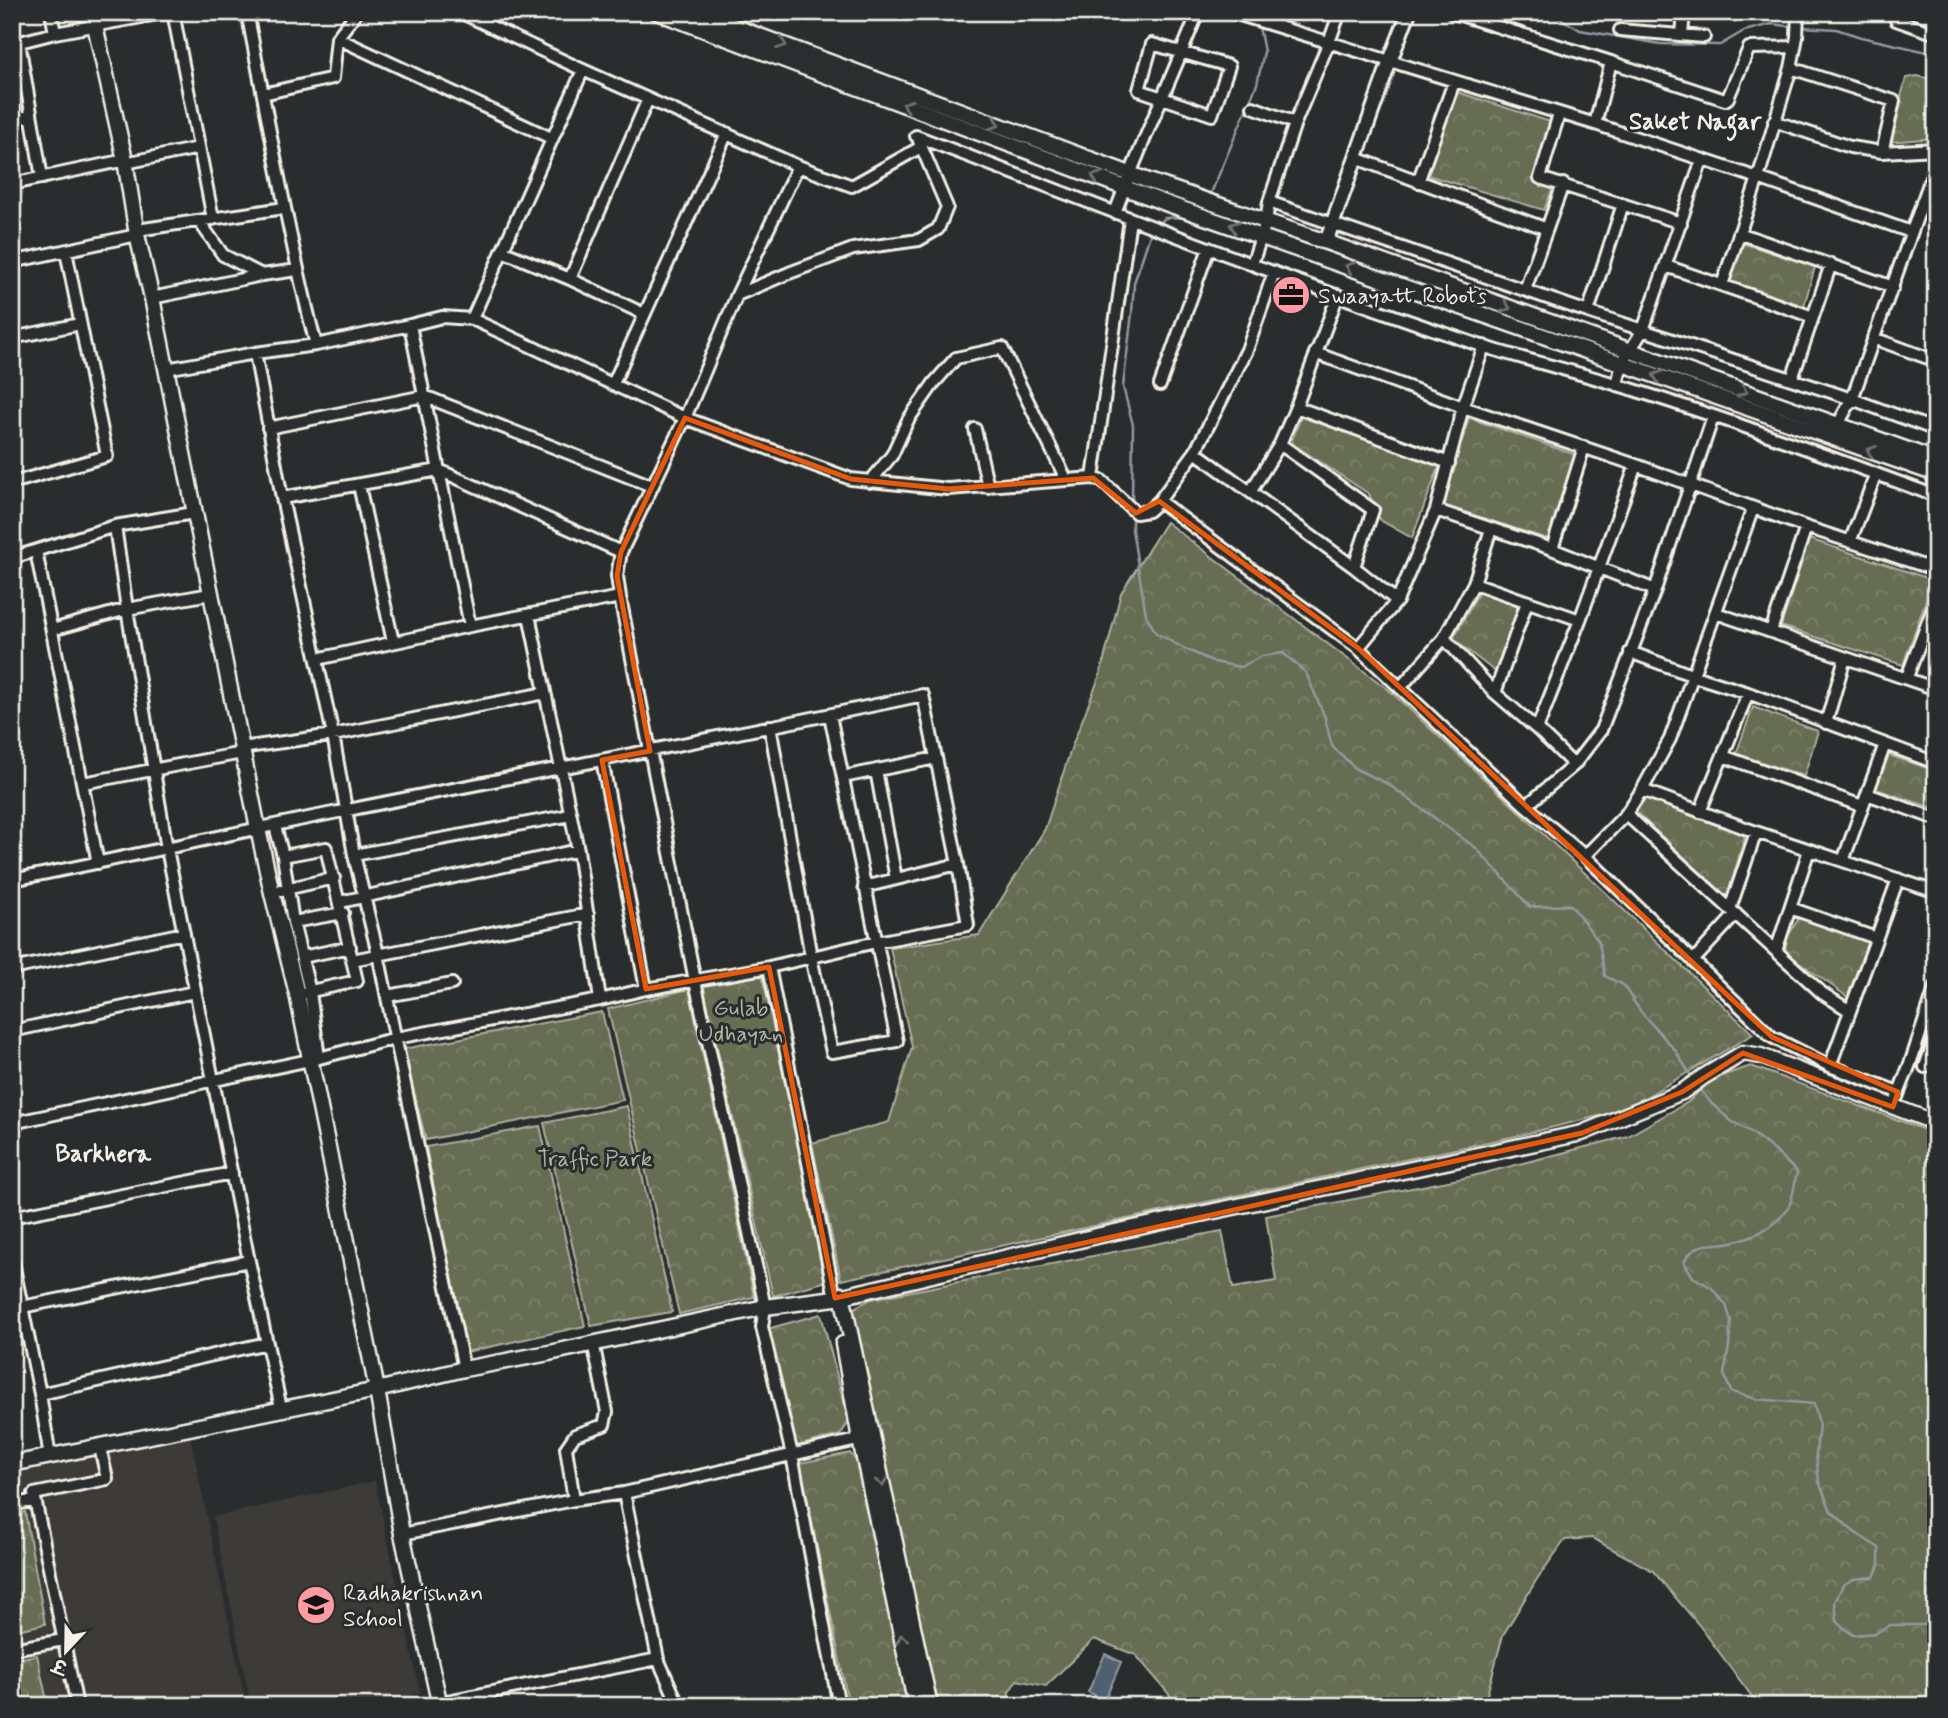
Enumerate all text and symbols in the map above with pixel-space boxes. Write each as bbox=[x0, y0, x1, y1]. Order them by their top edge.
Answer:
one-way arrow bbox=[775, 36, 787, 50]
one-way arrow bbox=[902, 99, 914, 113]
district label: Saket Nagar bbox=[1629, 107, 1762, 141]
one-way arrow bbox=[989, 116, 1001, 130]
one-way arrow bbox=[1091, 171, 1103, 185]
one-way arrow bbox=[1229, 220, 1241, 234]
one-way arrow bbox=[1345, 261, 1357, 275]
office icon: Swaayatt Robots bbox=[1270, 274, 1312, 316]
place label: Swaayatt Robots bbox=[1318, 282, 1487, 312]
one-way arrow bbox=[1499, 298, 1511, 312]
one-way arrow bbox=[1651, 370, 1664, 384]
one-way arrow bbox=[1737, 383, 1749, 397]
one-way arrow bbox=[1866, 446, 1878, 460]
park label: Gulab Udhayan bbox=[699, 994, 783, 1050]
district label: Barkhera bbox=[55, 1139, 151, 1170]
park label: Traffic Park bbox=[538, 1145, 652, 1175]
one-way arrow bbox=[873, 1476, 888, 1488]
place label: Radhakrishnan School bbox=[343, 1579, 483, 1635]
school or university icon: Radhakrishnan School bbox=[295, 1584, 337, 1626]
north arrow bbox=[32, 1616, 102, 1686]
one-way arrow bbox=[896, 1633, 911, 1645]
text: उ bbox=[47, 1651, 73, 1680]

